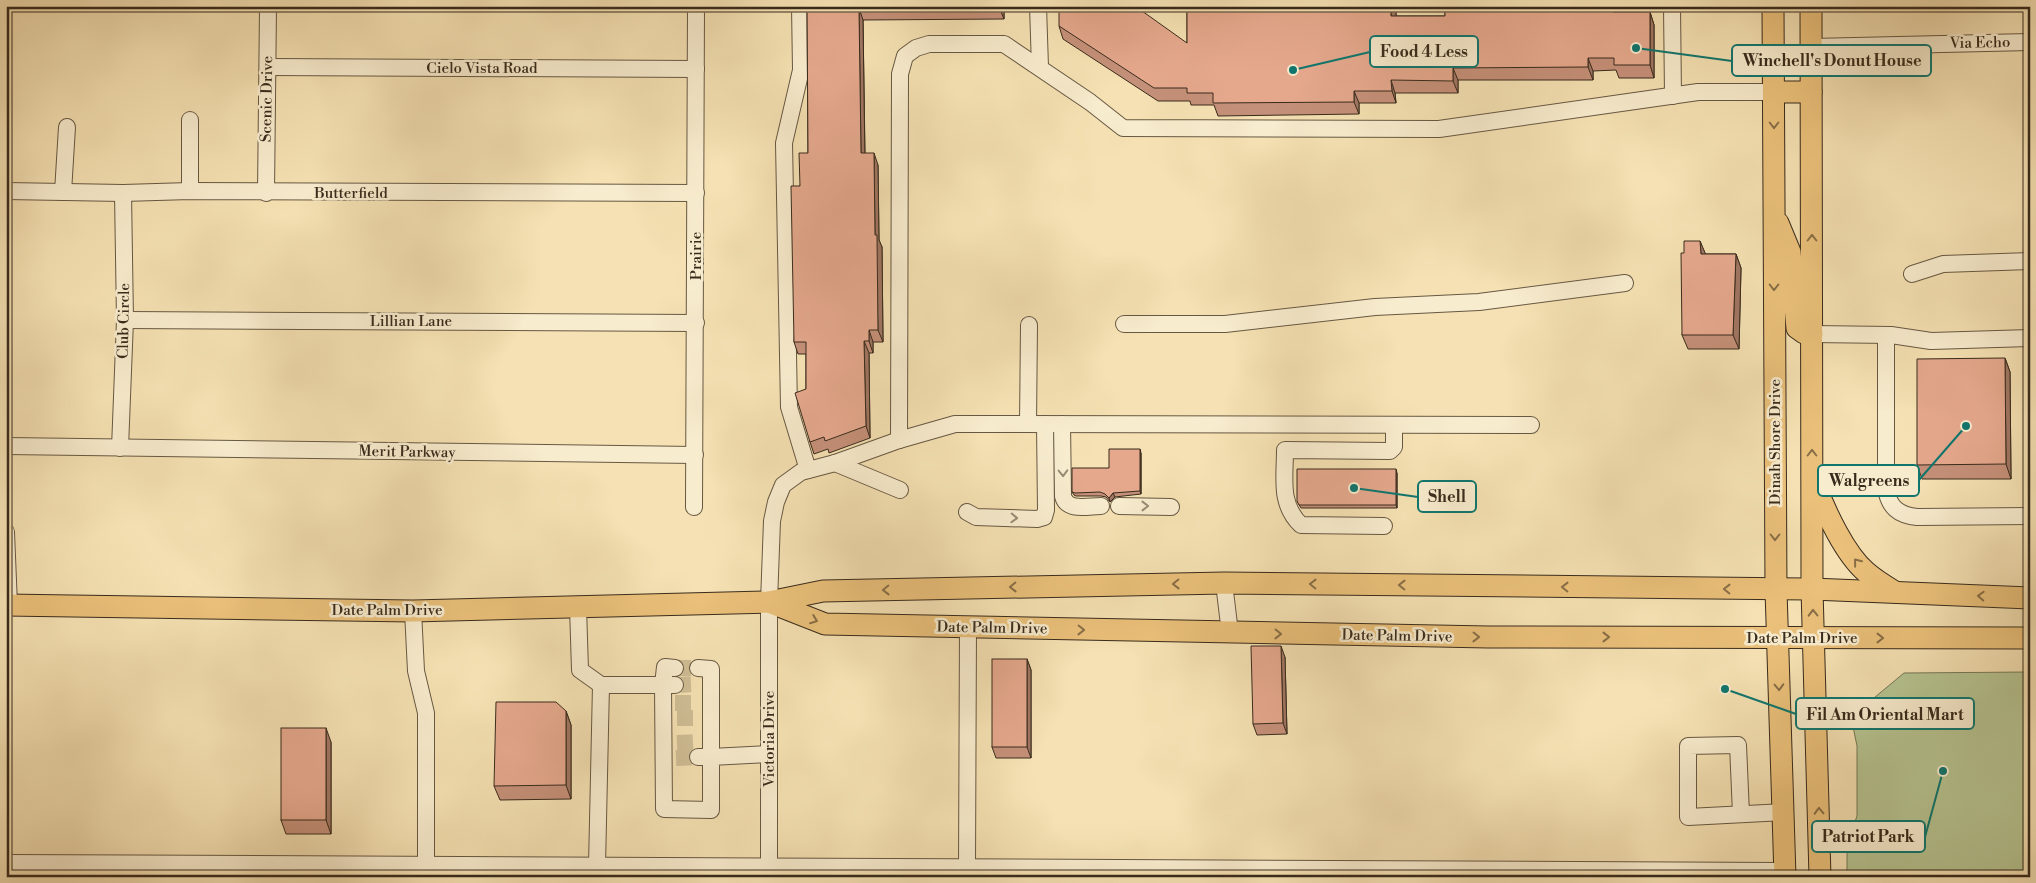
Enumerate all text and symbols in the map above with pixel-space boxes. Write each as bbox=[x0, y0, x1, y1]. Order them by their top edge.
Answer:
street label: Via Echo bbox=[1948, 33, 2011, 53]
callout: Food 4 Less bbox=[1370, 36, 1478, 67]
text: Food 4 Less bbox=[1380, 42, 1468, 62]
callout: Winchell's Donut House bbox=[1732, 45, 1931, 76]
text: Winchell's Donut House bbox=[1741, 51, 1922, 71]
street label: Scenic Drive bbox=[257, 56, 277, 142]
street label: Cielo Vista Road bbox=[426, 59, 538, 78]
one-way arrow bbox=[1769, 122, 1779, 129]
street label: Butterfield bbox=[313, 184, 388, 203]
street label: Prairie bbox=[687, 232, 706, 280]
one-way arrow bbox=[1807, 233, 1817, 241]
street label: Club Circle bbox=[114, 283, 134, 359]
one-way arrow bbox=[1769, 284, 1779, 292]
street label: Lillian Lane bbox=[370, 312, 452, 331]
street label: Dinah Shore Drive bbox=[1766, 379, 1785, 505]
street label: Merit Parkway bbox=[358, 442, 456, 462]
one-way arrow bbox=[1807, 448, 1817, 456]
callout: Walgreens bbox=[1818, 465, 1919, 496]
one-way arrow bbox=[1058, 470, 1068, 477]
text: Walgreens bbox=[1828, 471, 1909, 491]
callout: Shell bbox=[1418, 481, 1476, 512]
text: Shell bbox=[1428, 487, 1467, 507]
one-way arrow bbox=[1142, 501, 1149, 511]
one-way arrow bbox=[1011, 513, 1019, 524]
one-way arrow bbox=[1770, 534, 1780, 542]
one-way arrow bbox=[1854, 559, 1863, 568]
one-way arrow bbox=[1171, 579, 1179, 589]
one-way arrow bbox=[1308, 579, 1316, 589]
one-way arrow bbox=[1398, 580, 1406, 590]
one-way arrow bbox=[1009, 582, 1016, 592]
one-way arrow bbox=[1560, 582, 1568, 592]
one-way arrow bbox=[1723, 584, 1730, 594]
one-way arrow bbox=[882, 585, 890, 595]
one-way arrow bbox=[1977, 591, 1985, 602]
street label: Date Palm Drive bbox=[331, 601, 443, 620]
one-way arrow bbox=[1808, 609, 1818, 617]
one-way arrow bbox=[809, 614, 818, 624]
street label: Date Palm Drive bbox=[936, 618, 1048, 638]
one-way arrow bbox=[1077, 625, 1085, 635]
street label: Date Palm Drive bbox=[1341, 626, 1453, 646]
one-way arrow bbox=[1275, 629, 1283, 639]
street label: Date Palm Drive bbox=[1746, 629, 1858, 648]
one-way arrow bbox=[1472, 632, 1480, 642]
one-way arrow bbox=[1602, 632, 1610, 642]
one-way arrow bbox=[1876, 633, 1884, 643]
one-way arrow bbox=[1773, 683, 1784, 691]
street label: Victoria Drive bbox=[760, 691, 779, 788]
callout: Fil Am Oriental Mart bbox=[1796, 698, 1974, 729]
text: Fil Am Oriental Mart bbox=[1806, 705, 1964, 725]
one-way arrow bbox=[1813, 806, 1824, 814]
callout: Patriot Park bbox=[1812, 821, 1925, 852]
text: Patriot Park bbox=[1822, 827, 1915, 847]

